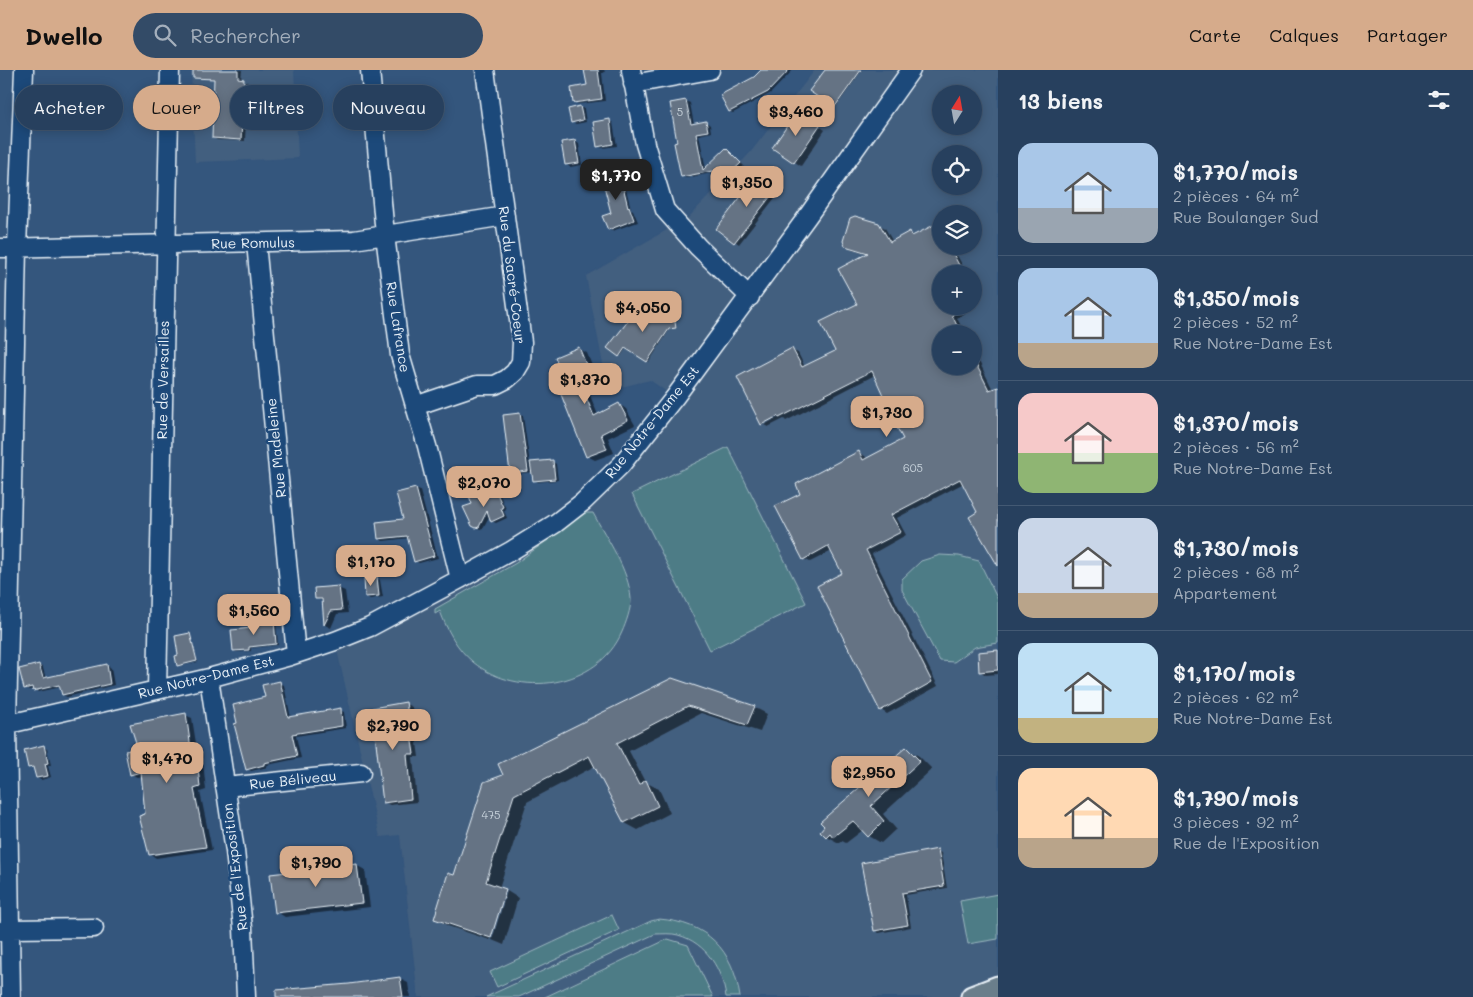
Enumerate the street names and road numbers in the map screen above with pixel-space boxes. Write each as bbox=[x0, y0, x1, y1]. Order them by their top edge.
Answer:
street label: Rue du Sacré-Coeur bbox=[495, 205, 530, 345]
street label: Rue Romulus bbox=[211, 232, 295, 253]
street label: Rue Lafrance bbox=[382, 280, 415, 374]
street label: Rue de Versailles bbox=[152, 320, 173, 440]
street label: Rue Notre-Dame Est bbox=[600, 361, 703, 482]
street label: Rue Madeleine bbox=[261, 397, 290, 499]
street label: Rue Notre-Dame Est bbox=[136, 650, 276, 703]
street label: Rue Béliveau bbox=[248, 765, 337, 794]
street label: Rue de l'Exposition bbox=[217, 802, 252, 932]

